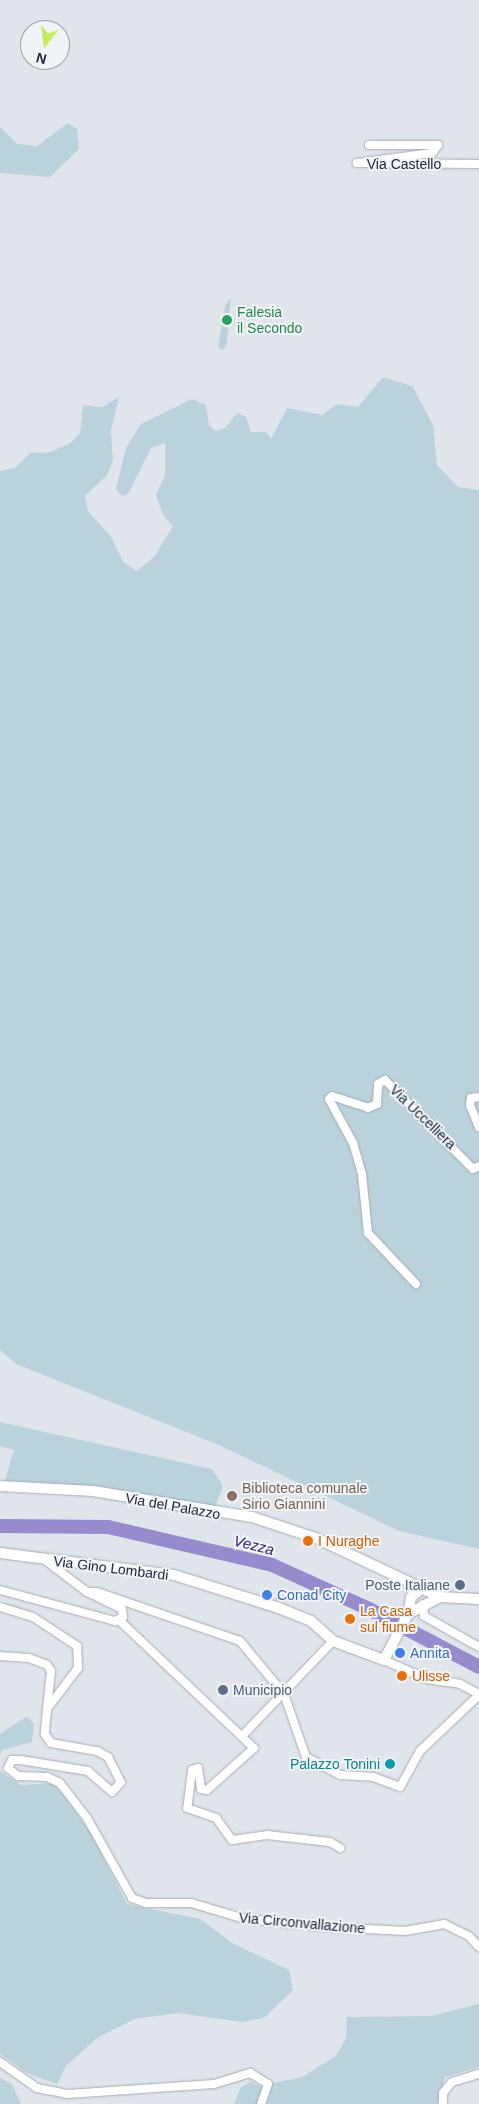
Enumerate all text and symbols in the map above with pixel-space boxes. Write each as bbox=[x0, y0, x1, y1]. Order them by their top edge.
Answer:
north arrow bbox=[20, 20, 70, 70]
text: N bbox=[34, 49, 48, 68]
street label: Via Castello bbox=[367, 156, 441, 172]
place label: Falesia il Secondo bbox=[237, 304, 302, 336]
marker: Falesia il Secondo bbox=[221, 314, 233, 326]
street label: Via Uccelliera bbox=[386, 1081, 460, 1153]
place label: Biblioteca comunale Sirio Giannini bbox=[242, 1480, 367, 1512]
street label: Via del Palazzo bbox=[124, 1489, 222, 1523]
marker: Biblioteca comunale Sirio Giannini bbox=[226, 1490, 238, 1502]
water label: Vezza bbox=[232, 1531, 276, 1559]
place label: I Nuraghe bbox=[318, 1533, 379, 1549]
marker: I Nuraghe bbox=[302, 1535, 314, 1547]
street label: Via Gino Lombardi bbox=[53, 1553, 169, 1583]
place label: Poste Italiane bbox=[365, 1577, 450, 1593]
marker: Poste Italiane bbox=[454, 1579, 466, 1591]
place label: Conad City bbox=[277, 1587, 346, 1603]
marker: Conad City bbox=[261, 1589, 273, 1601]
place label: La Casa sul fiume bbox=[360, 1603, 416, 1635]
marker: La Casa sul fiume bbox=[344, 1613, 356, 1625]
place label: Annita bbox=[410, 1645, 450, 1661]
marker: Annita bbox=[394, 1647, 406, 1659]
place label: Ulisse bbox=[412, 1668, 450, 1684]
marker: Ulisse bbox=[396, 1670, 408, 1682]
place label: Municipio bbox=[233, 1682, 292, 1698]
marker: Municipio bbox=[217, 1684, 229, 1696]
place label: Palazzo Tonini bbox=[290, 1756, 380, 1772]
marker: Palazzo Tonini bbox=[384, 1758, 396, 1770]
street label: Via Circonvallazione bbox=[238, 1909, 366, 1937]

